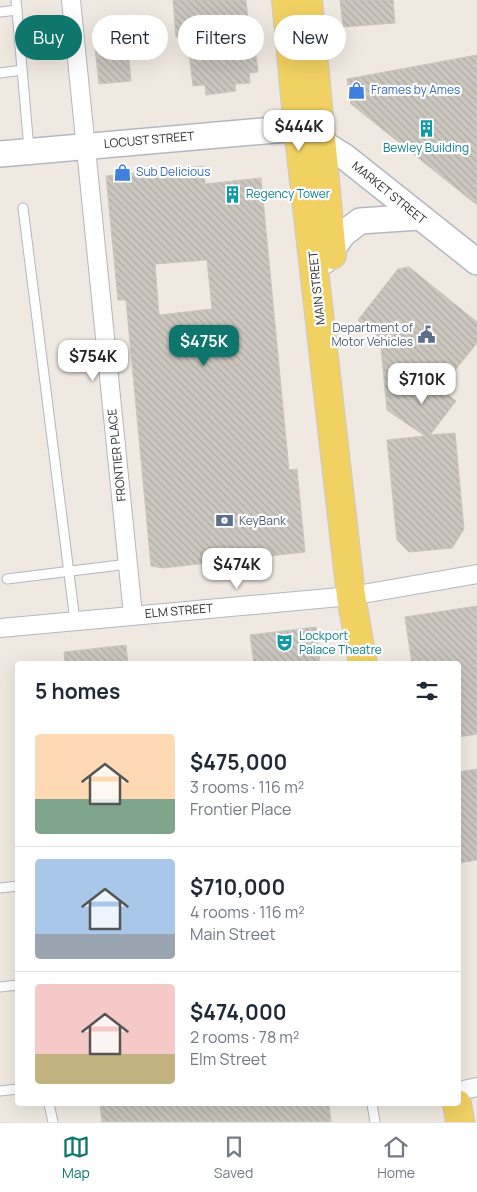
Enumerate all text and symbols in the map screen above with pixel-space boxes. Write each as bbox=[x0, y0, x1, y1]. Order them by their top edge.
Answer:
chip: Buy bbox=[15, 15, 82, 60]
chip: Rent bbox=[92, 15, 168, 60]
chip: Filters bbox=[178, 15, 264, 60]
chip: New bbox=[274, 15, 346, 60]
shop icon: Frames by Ames bbox=[347, 80, 367, 100]
place label: Frames by Ames bbox=[371, 81, 460, 98]
pin: $444K bbox=[264, 110, 334, 152]
text: $444K bbox=[274, 115, 324, 137]
building icon: Bewley Building bbox=[416, 119, 436, 139]
street label: LOCUST STREET bbox=[103, 127, 196, 152]
place label: Bewley Building bbox=[383, 139, 469, 156]
street label: MARKET STREET bbox=[348, 157, 431, 228]
shop icon: Sub Delicious bbox=[112, 162, 132, 182]
place label: Sub Delicious bbox=[136, 163, 211, 180]
building icon: Regency Tower bbox=[222, 184, 242, 204]
place label: Regency Tower bbox=[246, 185, 331, 202]
street label: MAIN STREET bbox=[304, 250, 329, 326]
place label: Department of Motor Vehicles bbox=[331, 319, 414, 350]
pin: $475K bbox=[169, 324, 239, 367]
public building icon: Department of Motor Vehicles bbox=[417, 325, 437, 345]
text: $475K bbox=[180, 330, 228, 352]
pin: $754K bbox=[58, 340, 128, 382]
text: $754K bbox=[69, 345, 117, 367]
pin: $710K bbox=[387, 362, 457, 405]
text: $710K bbox=[399, 368, 445, 390]
street label: FRONTIER PLACE bbox=[103, 408, 130, 502]
bank icon: KeyBank bbox=[215, 511, 235, 531]
place label: KeyBank bbox=[239, 512, 287, 529]
pin: $474K bbox=[202, 548, 272, 590]
text: $474K bbox=[213, 553, 261, 575]
street label: ELM STREET bbox=[144, 599, 215, 622]
place label: Lockport Palace Theatre bbox=[299, 627, 382, 658]
theatre icon: Lockport Palace Theatre bbox=[275, 633, 295, 653]
text: 5 homes bbox=[35, 677, 120, 705]
icon: filters bbox=[413, 677, 441, 705]
text: $475,000 bbox=[190, 748, 287, 776]
icon: home bbox=[75, 754, 135, 814]
text: 3 rooms · 116 m² bbox=[190, 776, 304, 798]
text: Frontier Place bbox=[190, 798, 291, 820]
text: $710,000 bbox=[190, 873, 285, 901]
icon: home bbox=[75, 879, 135, 939]
text: 4 rooms · 116 m² bbox=[190, 901, 305, 923]
text: Main Street bbox=[190, 923, 276, 945]
text: $474,000 bbox=[190, 998, 287, 1026]
icon: home bbox=[75, 1004, 135, 1064]
text: 2 rooms · 78 m² bbox=[190, 1026, 299, 1048]
text: Elm Street bbox=[190, 1048, 267, 1070]
tab: Map bbox=[62, 1133, 90, 1182]
tab: Saved bbox=[214, 1133, 253, 1182]
tab: Home bbox=[377, 1133, 415, 1182]

